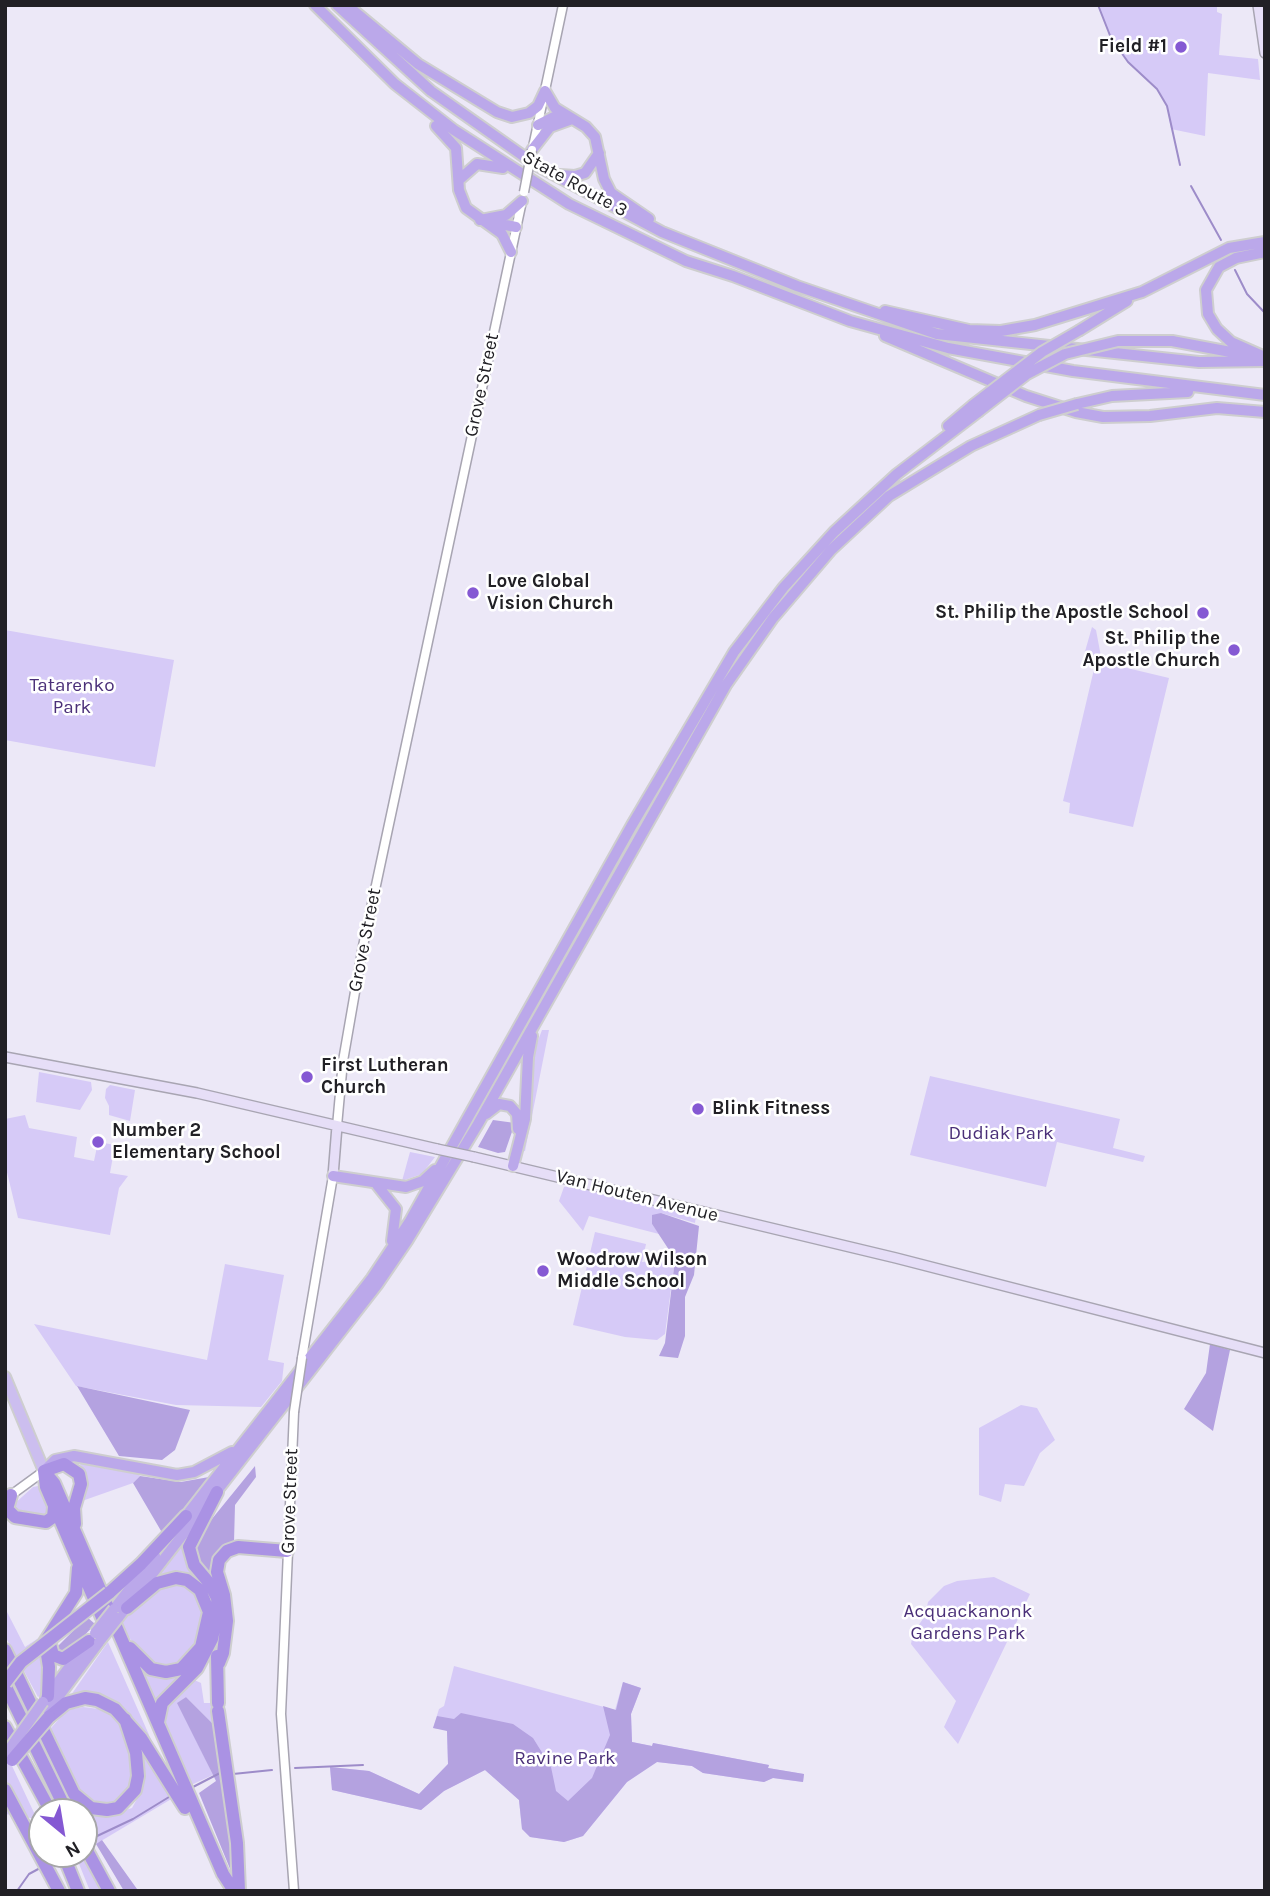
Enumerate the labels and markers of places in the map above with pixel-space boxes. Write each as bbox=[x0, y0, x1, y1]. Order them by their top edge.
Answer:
place label: Field #1 bbox=[1098, 36, 1167, 58]
marker: Field #1 bbox=[1173, 39, 1189, 55]
place label: Love Global Vision Church bbox=[487, 571, 613, 615]
marker: Love Global Vision Church bbox=[465, 585, 481, 601]
place label: St. Philip the Apostle School bbox=[935, 602, 1189, 624]
marker: St. Philip the Apostle School bbox=[1195, 605, 1211, 621]
place label: St. Philip the Apostle Church bbox=[1082, 628, 1220, 672]
marker: St. Philip the Apostle Church bbox=[1226, 642, 1242, 658]
place label: First Lutheran Church bbox=[321, 1055, 449, 1099]
marker: First Lutheran Church bbox=[299, 1069, 315, 1085]
place label: Blink Fitness bbox=[712, 1098, 830, 1120]
marker: Blink Fitness bbox=[690, 1101, 706, 1117]
place label: Number 2 Elementary School bbox=[112, 1120, 281, 1164]
marker: Number 2 Elementary School bbox=[90, 1134, 106, 1150]
place label: Woodrow Wilson Middle School bbox=[557, 1249, 707, 1293]
marker: Woodrow Wilson Middle School bbox=[535, 1263, 551, 1279]

